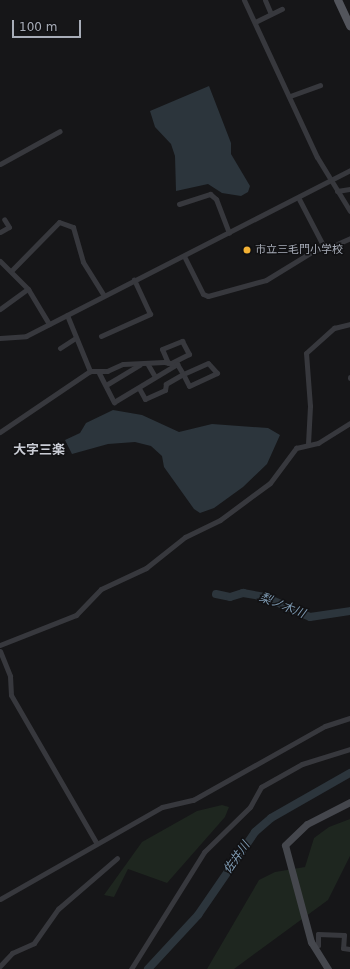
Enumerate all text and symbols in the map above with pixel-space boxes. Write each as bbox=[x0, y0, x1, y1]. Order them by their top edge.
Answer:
scale bar bbox=[14, 12, 83, 38]
text: 100 m bbox=[19, 20, 57, 34]
place label: 市立三毛門小学校 bbox=[255, 243, 343, 257]
marker: 市立三毛門小学校 bbox=[242, 245, 252, 255]
district label: 大字三楽 bbox=[13, 442, 65, 458]
water label: 梨ノ木川 bbox=[257, 590, 307, 622]
water label: 佐井川 bbox=[221, 839, 253, 877]

